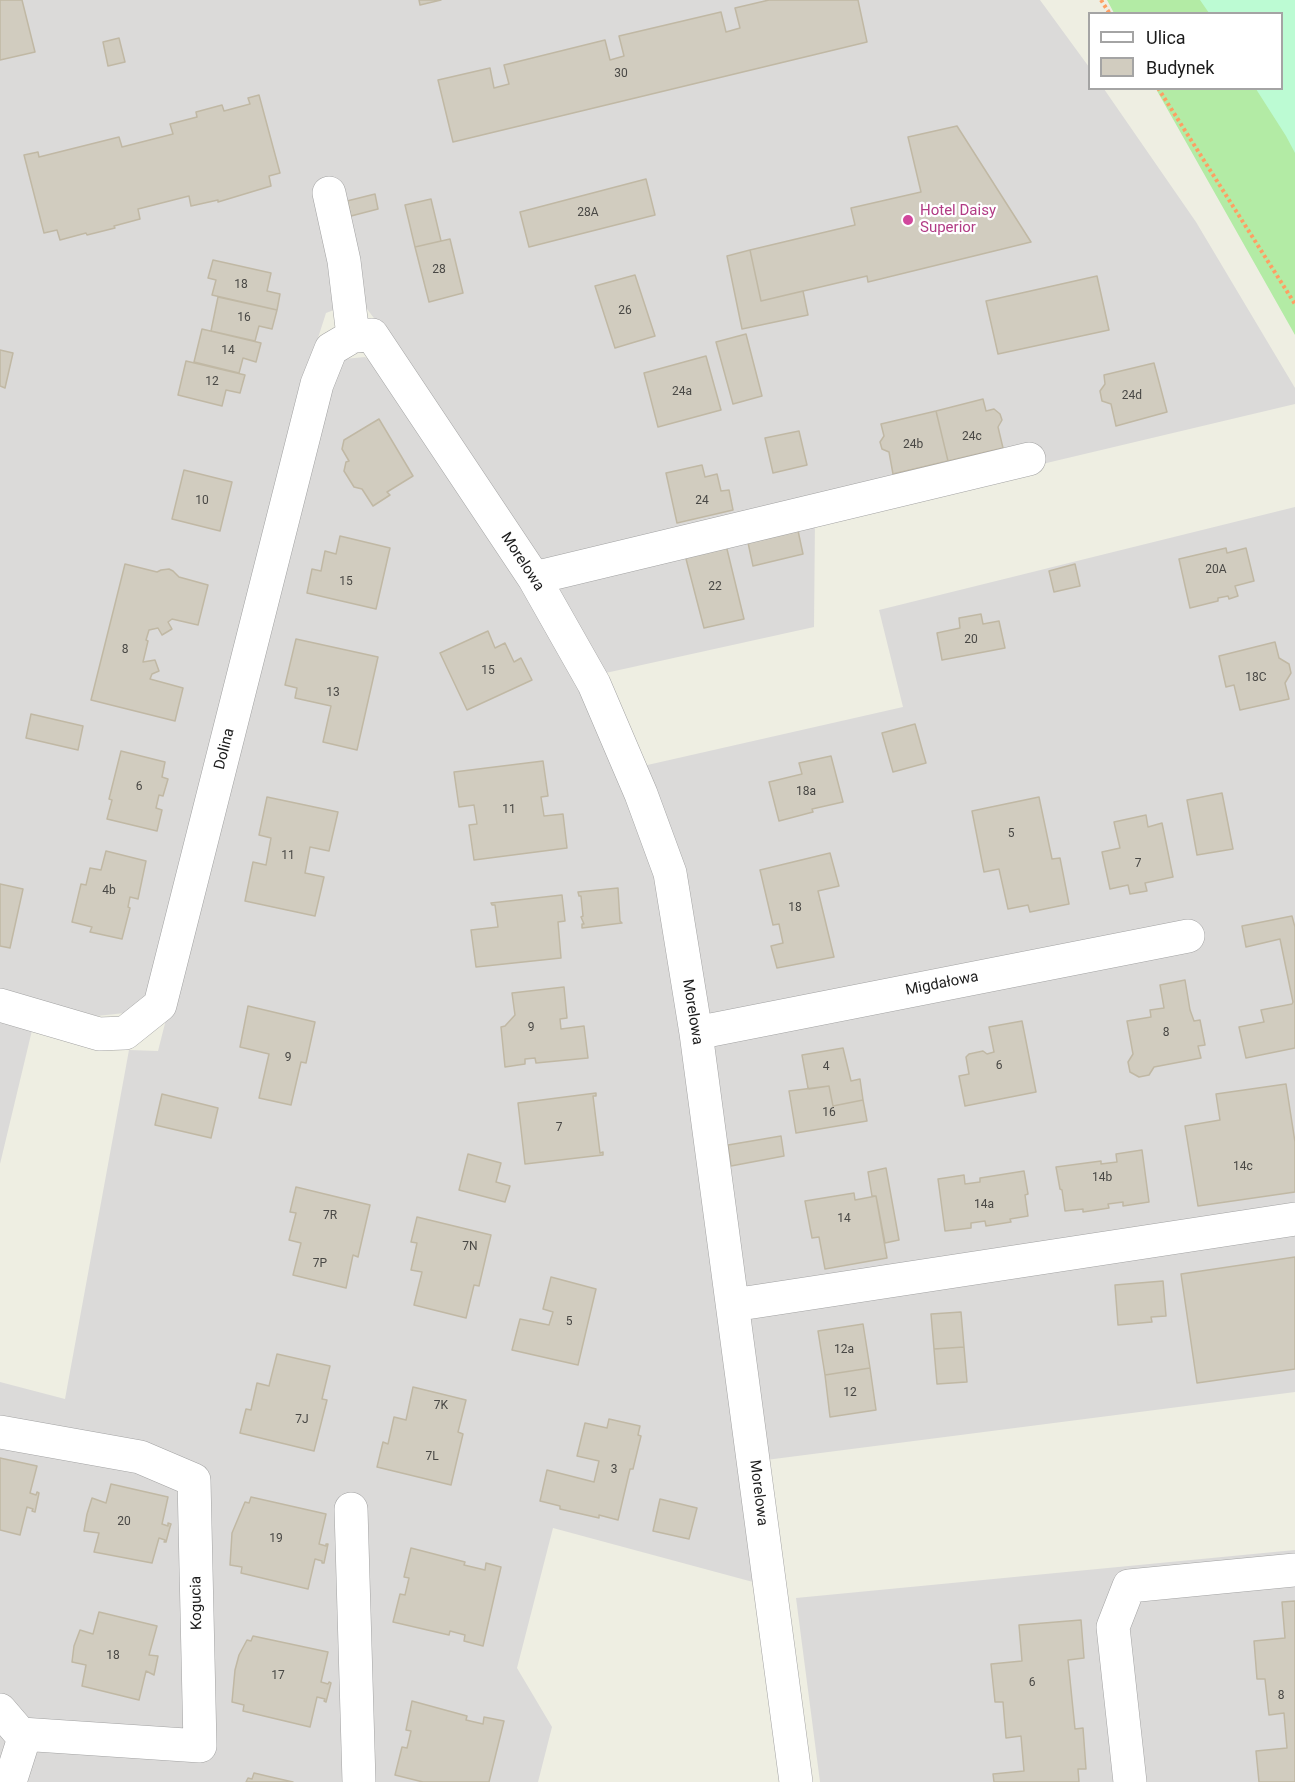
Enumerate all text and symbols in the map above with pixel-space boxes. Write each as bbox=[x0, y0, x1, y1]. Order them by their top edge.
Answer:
legend bbox=[1088, 12, 1283, 90]
text: Ulica bbox=[1146, 27, 1186, 48]
text: Budynek bbox=[1146, 57, 1214, 78]
house number: 30 bbox=[614, 67, 628, 81]
place label: Hotel Daisy Superior bbox=[920, 202, 996, 237]
house number: 28A bbox=[577, 206, 599, 220]
marker: Hotel Daisy Superior bbox=[901, 213, 915, 227]
house number: 28 bbox=[432, 263, 446, 277]
house number: 18 bbox=[234, 278, 248, 292]
house number: 26 bbox=[618, 304, 632, 318]
house number: 16 bbox=[237, 311, 251, 325]
house number: 14 bbox=[221, 344, 235, 358]
house number: 12 bbox=[205, 375, 219, 389]
house number: 24a bbox=[672, 385, 692, 399]
house number: 24d bbox=[1122, 389, 1142, 403]
house number: 24c bbox=[962, 430, 982, 444]
house number: 24b bbox=[903, 438, 923, 452]
house number: 10 bbox=[195, 494, 209, 508]
house number: 24 bbox=[695, 494, 709, 508]
street label: Morelowa bbox=[496, 529, 548, 595]
house number: 20A bbox=[1205, 563, 1227, 577]
house number: 15 bbox=[339, 575, 353, 589]
house number: 22 bbox=[708, 580, 722, 594]
house number: 20 bbox=[964, 633, 978, 647]
house number: 8 bbox=[122, 643, 128, 657]
house number: 15 bbox=[481, 664, 495, 678]
house number: 18C bbox=[1245, 671, 1267, 685]
house number: 13 bbox=[326, 686, 340, 700]
street label: Dolina bbox=[211, 726, 239, 772]
house number: 6 bbox=[136, 780, 142, 794]
house number: 18a bbox=[796, 785, 816, 799]
house number: 11 bbox=[502, 803, 516, 817]
house number: 5 bbox=[1008, 827, 1014, 841]
house number: 11 bbox=[281, 849, 295, 863]
house number: 7 bbox=[1135, 857, 1141, 871]
house number: 4b bbox=[102, 884, 116, 898]
house number: 18 bbox=[788, 901, 802, 915]
street label: Migdałowa bbox=[904, 968, 980, 1000]
street label: Morelowa bbox=[678, 978, 706, 1046]
house number: 9 bbox=[528, 1021, 534, 1035]
house number: 8 bbox=[1163, 1026, 1169, 1040]
house number: 9 bbox=[285, 1051, 291, 1065]
house number: 6 bbox=[996, 1059, 1002, 1073]
house number: 4 bbox=[823, 1060, 829, 1074]
house number: 16 bbox=[822, 1106, 836, 1120]
house number: 7 bbox=[556, 1121, 562, 1135]
house number: 14c bbox=[1233, 1160, 1253, 1174]
house number: 14b bbox=[1092, 1171, 1112, 1185]
house number: 14a bbox=[974, 1198, 994, 1212]
house number: 7R bbox=[323, 1209, 337, 1223]
house number: 14 bbox=[837, 1212, 851, 1226]
house number: 7N bbox=[462, 1240, 478, 1254]
house number: 7P bbox=[313, 1257, 327, 1271]
house number: 5 bbox=[566, 1315, 572, 1329]
house number: 12a bbox=[834, 1343, 854, 1357]
house number: 12 bbox=[843, 1386, 857, 1400]
house number: 7K bbox=[434, 1399, 448, 1413]
house number: 7J bbox=[295, 1413, 309, 1427]
house number: 7L bbox=[425, 1450, 439, 1464]
street label: Morelowa bbox=[745, 1459, 771, 1527]
house number: 3 bbox=[611, 1463, 617, 1477]
house number: 20 bbox=[117, 1515, 131, 1529]
house number: 19 bbox=[269, 1532, 283, 1546]
street label: Kogucia bbox=[188, 1576, 206, 1630]
house number: 18 bbox=[106, 1649, 120, 1663]
house number: 17 bbox=[271, 1669, 285, 1683]
house number: 6 bbox=[1029, 1676, 1035, 1690]
house number: 8 bbox=[1278, 1689, 1284, 1703]

